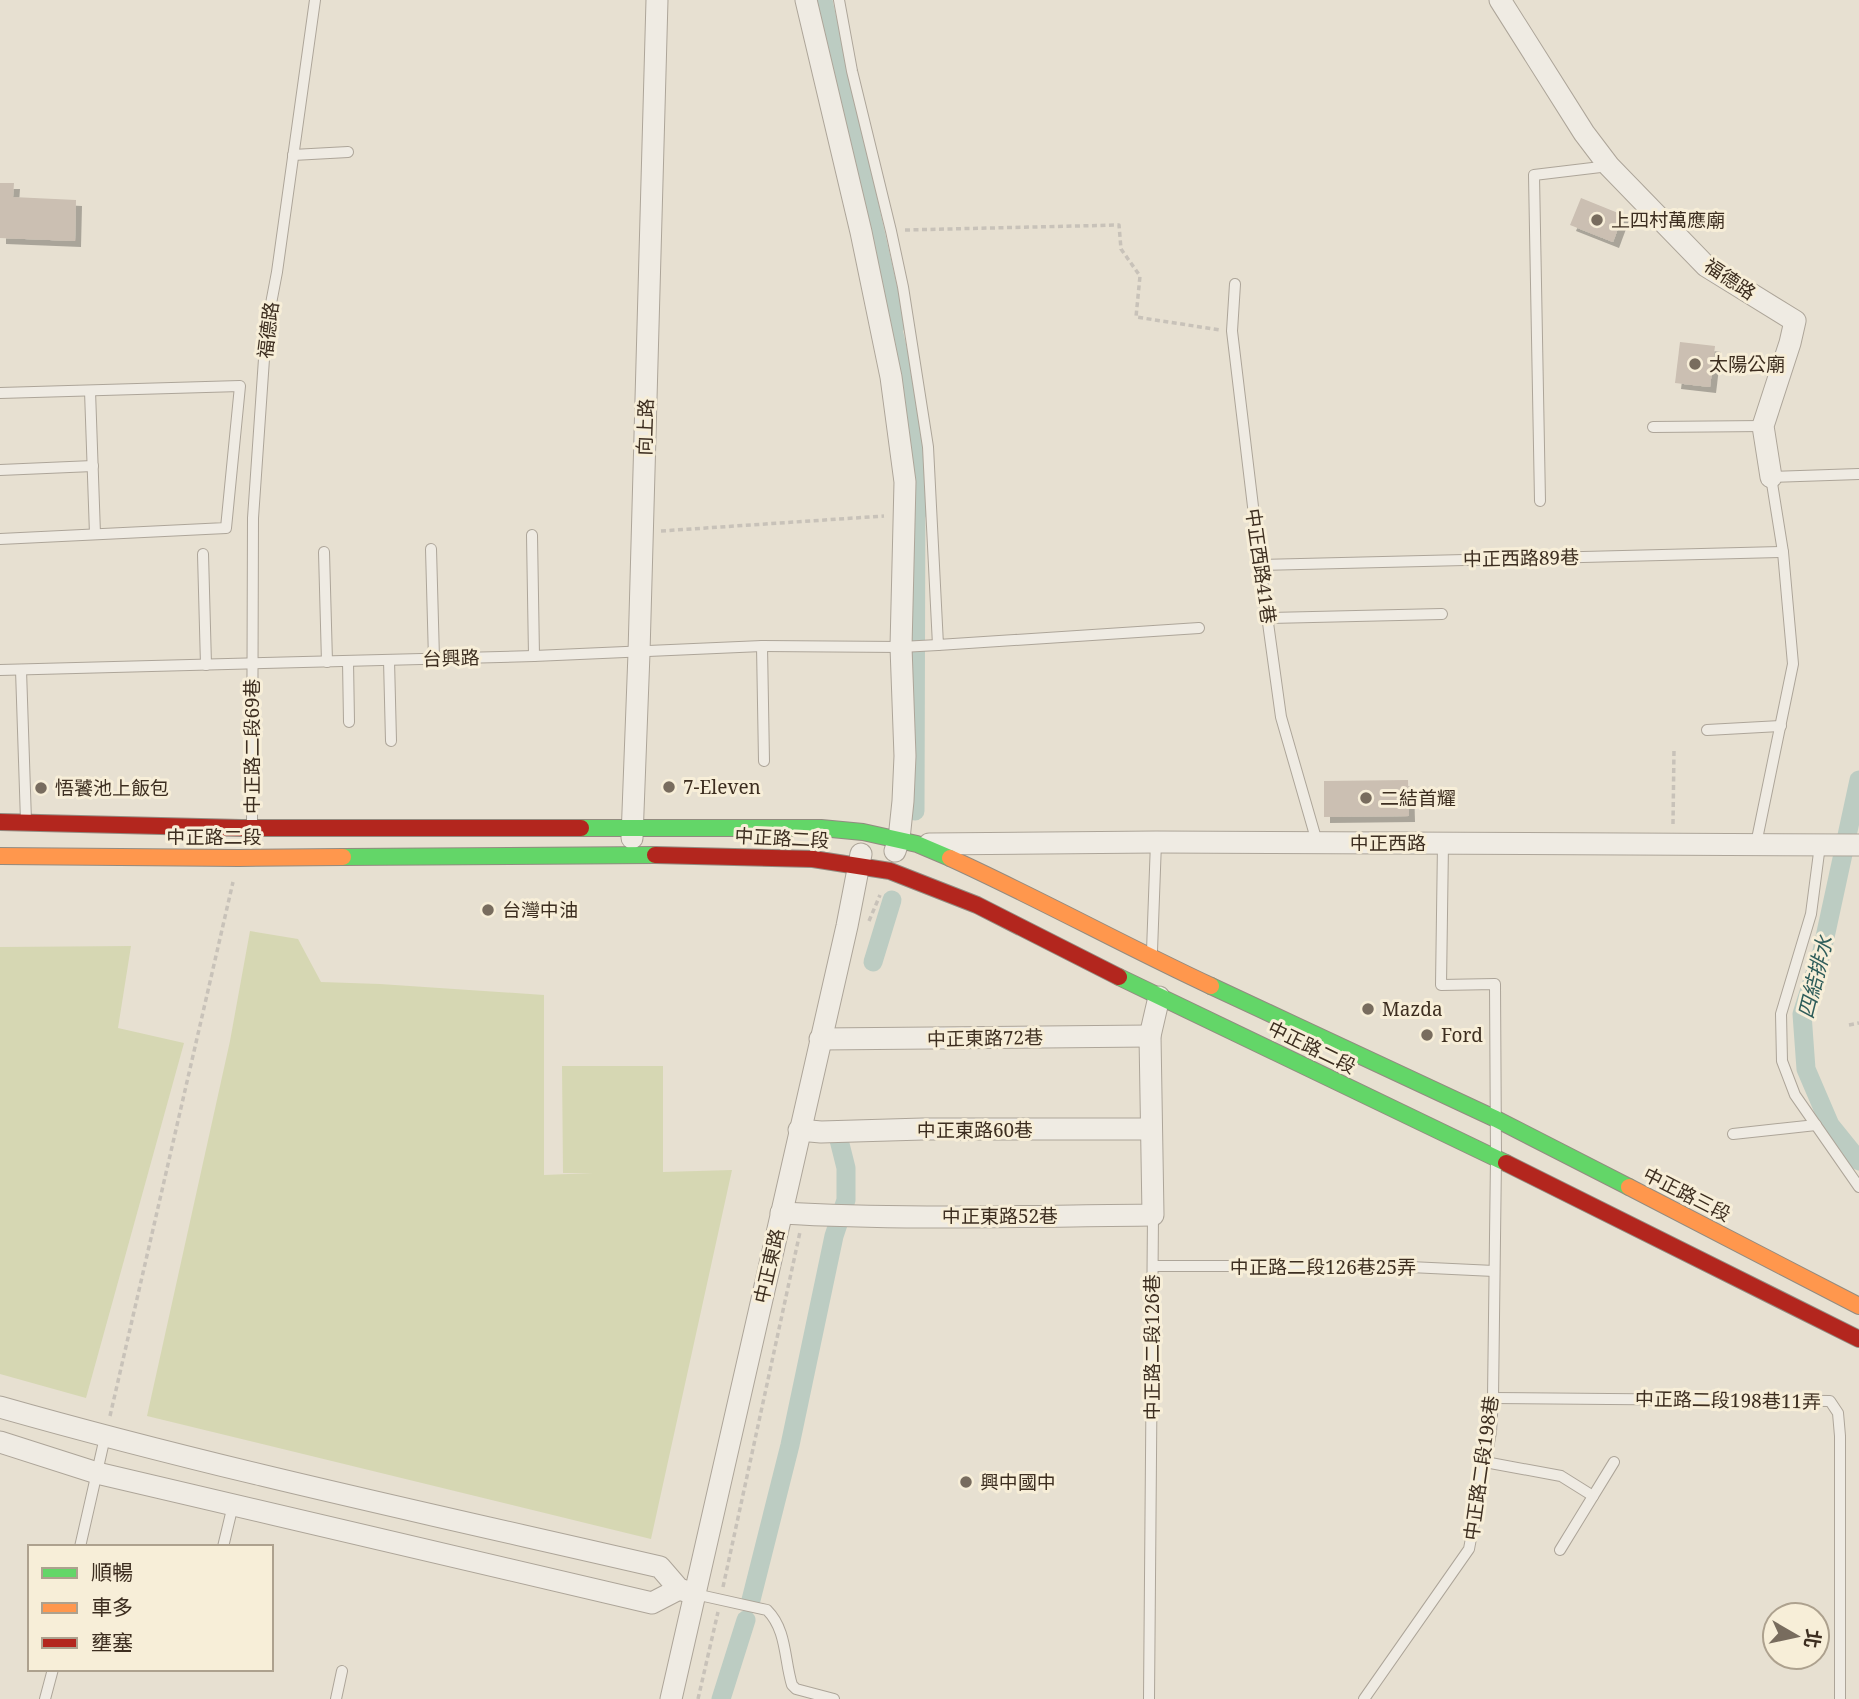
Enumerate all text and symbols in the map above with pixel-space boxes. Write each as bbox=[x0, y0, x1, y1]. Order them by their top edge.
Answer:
place label: 上四村萬應廟 bbox=[1611, 207, 1725, 233]
marker: 上四村萬應廟 bbox=[1589, 212, 1605, 228]
street label: 福德路 bbox=[1699, 252, 1761, 306]
street label: 福德路 bbox=[252, 300, 284, 360]
place label: 太陽公廟 bbox=[1709, 351, 1785, 377]
marker: 太陽公廟 bbox=[1687, 356, 1703, 372]
street label: 向上路 bbox=[631, 398, 659, 456]
street label: 中正西路41巷 bbox=[1240, 507, 1282, 625]
street label: 中正西路89巷 bbox=[1463, 544, 1579, 572]
street label: 台興路 bbox=[422, 644, 480, 672]
street label: 中正路二段69巷 bbox=[239, 678, 265, 814]
place label: 7-Eleven bbox=[683, 774, 761, 800]
place label: 悟饕池上飯包 bbox=[55, 775, 169, 801]
marker: 7-Eleven bbox=[661, 779, 677, 795]
marker: 悟饕池上飯包 bbox=[33, 780, 49, 796]
place label: 二結首耀 bbox=[1380, 785, 1456, 811]
marker: 二結首耀 bbox=[1358, 790, 1374, 806]
street label: 中正路二段 bbox=[734, 823, 830, 853]
street label: 中正路二段 bbox=[166, 824, 262, 850]
street label: 中正西路 bbox=[1350, 830, 1426, 856]
place label: 台灣中油 bbox=[502, 897, 578, 923]
marker: 台灣中油 bbox=[480, 902, 496, 918]
water label: 四結排水 bbox=[1791, 932, 1839, 1021]
place label: Mazda bbox=[1382, 996, 1443, 1022]
marker: Mazda bbox=[1360, 1001, 1376, 1017]
street label: 中正路二段 bbox=[1264, 1014, 1360, 1080]
place label: Ford bbox=[1441, 1022, 1483, 1048]
street label: 中正東路72巷 bbox=[927, 1024, 1043, 1052]
marker: Ford bbox=[1419, 1027, 1435, 1043]
street label: 中正東路60巷 bbox=[917, 1117, 1033, 1143]
street label: 中正路三段 bbox=[1639, 1161, 1735, 1227]
street label: 中正東路52巷 bbox=[942, 1203, 1058, 1229]
street label: 中正東路 bbox=[748, 1226, 790, 1306]
street label: 中正路二段126巷25弄 bbox=[1230, 1254, 1416, 1280]
street label: 中正路二段126巷 bbox=[1139, 1274, 1165, 1420]
street label: 中正路二段198巷11弄 bbox=[1635, 1385, 1821, 1415]
street label: 中正路二段198巷 bbox=[1458, 1394, 1504, 1542]
place label: 興中國中 bbox=[980, 1469, 1056, 1495]
marker: 興中國中 bbox=[958, 1474, 974, 1490]
legend bbox=[28, 1545, 273, 1671]
text: 順暢 bbox=[91, 1558, 133, 1586]
text: 車多 bbox=[91, 1593, 133, 1621]
north arrow bbox=[1761, 1601, 1831, 1671]
text: 北 bbox=[1798, 1627, 1827, 1650]
text: 壅塞 bbox=[91, 1628, 133, 1656]

